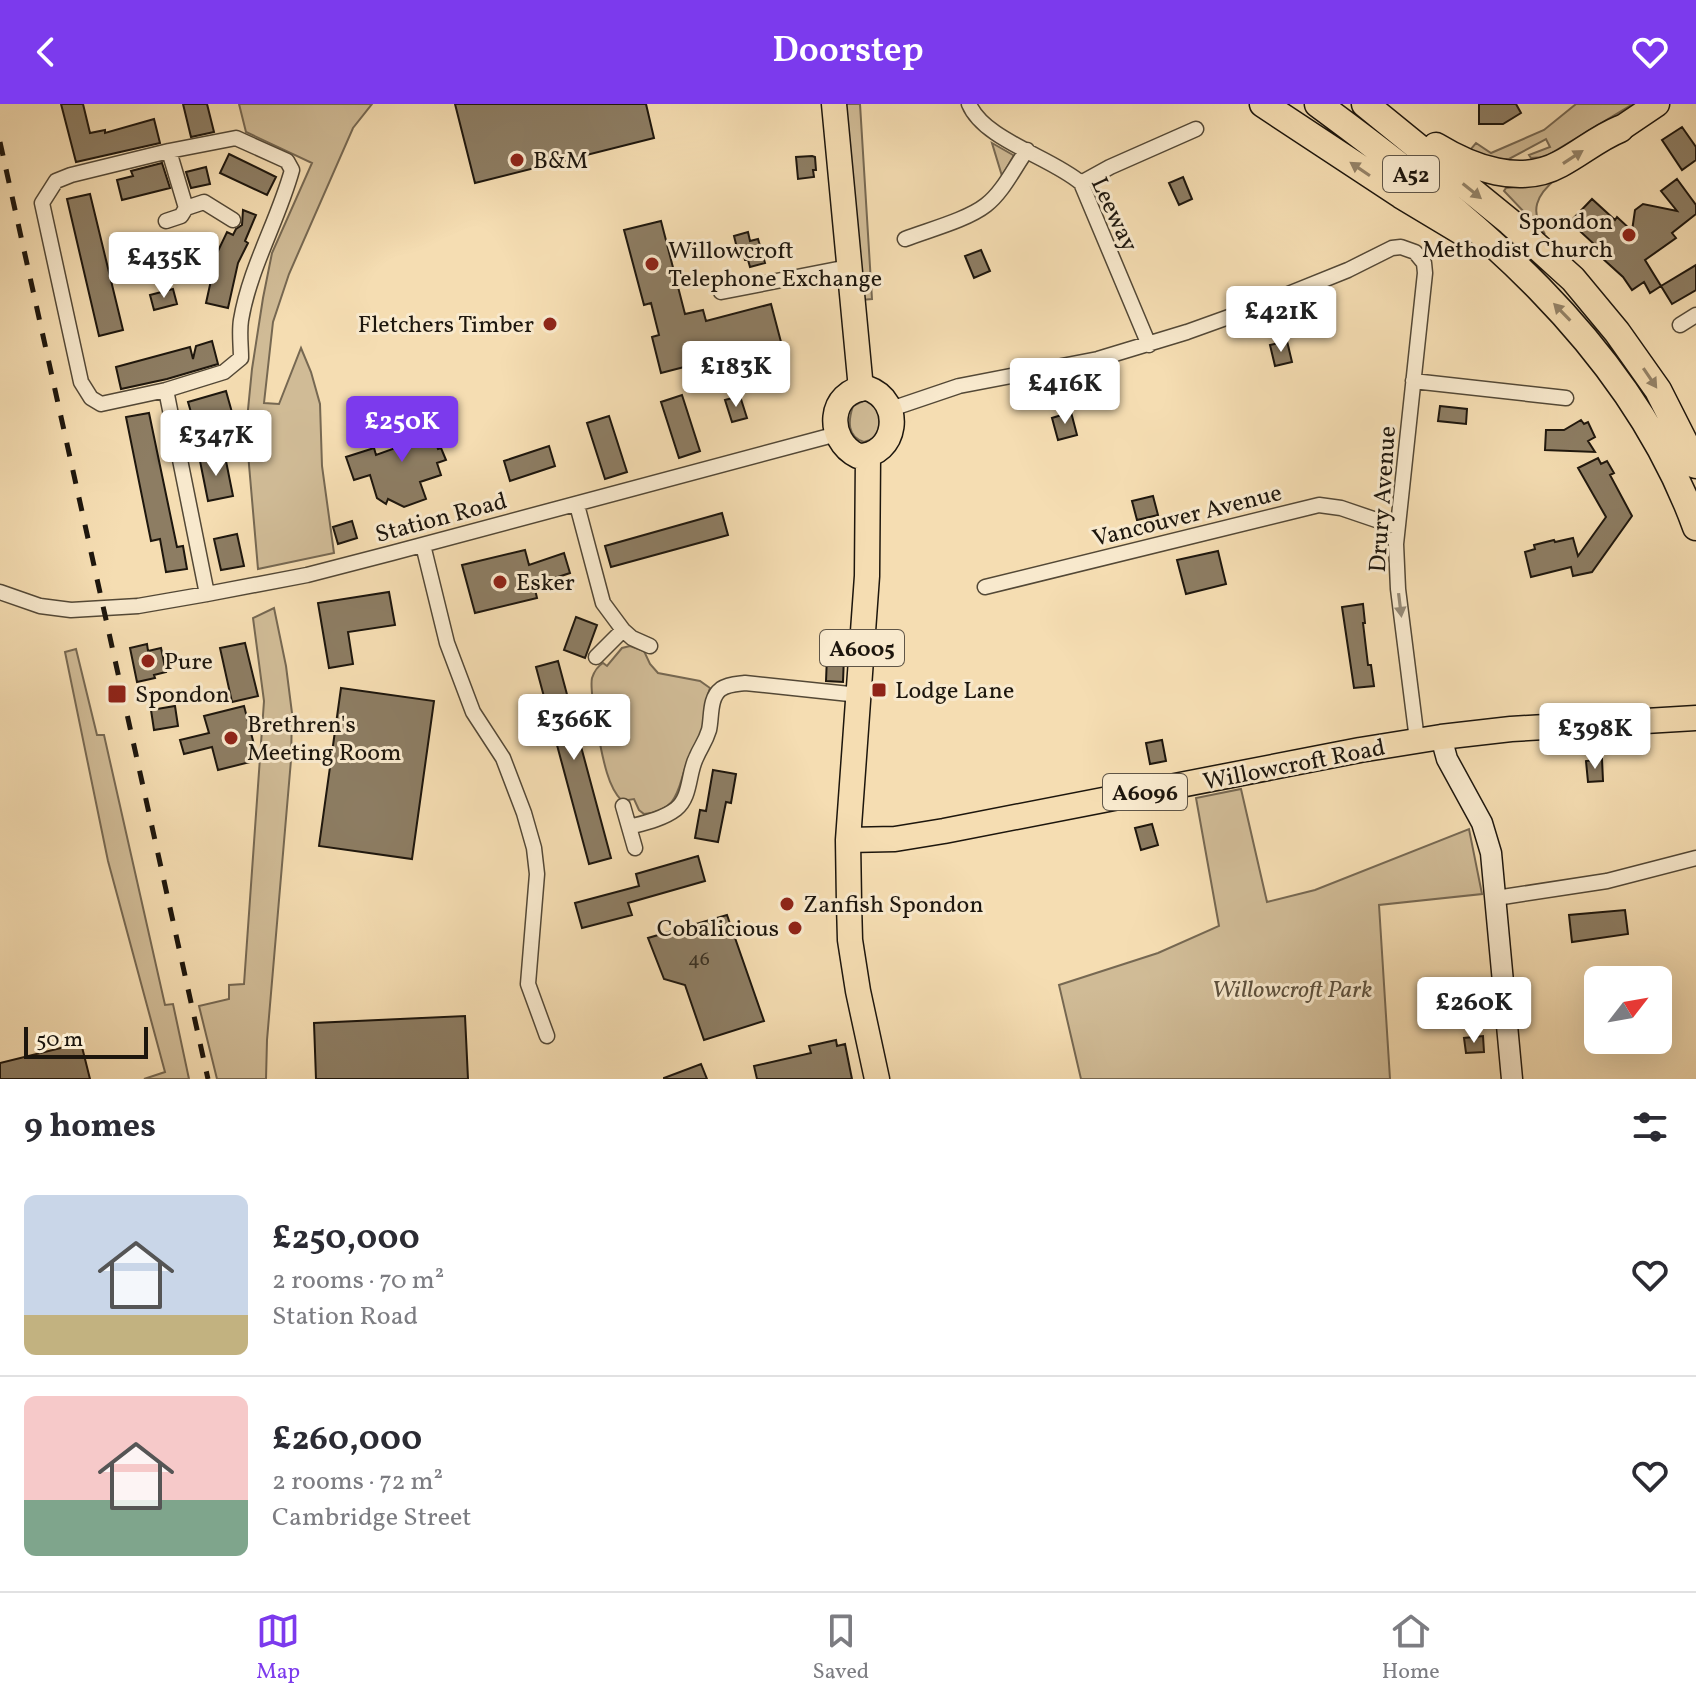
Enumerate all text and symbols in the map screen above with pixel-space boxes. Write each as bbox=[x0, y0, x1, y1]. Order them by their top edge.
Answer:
text: Doorstep bbox=[772, 27, 924, 77]
icon: back bbox=[24, 30, 68, 74]
icon: heart bbox=[1628, 30, 1672, 74]
place label: B&M bbox=[533, 145, 588, 179]
one-way arrow bbox=[1562, 149, 1583, 164]
marker: B&M bbox=[508, 151, 526, 169]
road number: A52 bbox=[1383, 156, 1439, 192]
one-way arrow bbox=[1350, 161, 1371, 176]
street label: Leeway bbox=[1081, 172, 1145, 258]
one-way arrow bbox=[1461, 182, 1482, 199]
place label: Spondon Methodist Church bbox=[1422, 206, 1613, 268]
marker: Spondon Methodist Church bbox=[1620, 226, 1638, 244]
pin: £435K bbox=[108, 232, 220, 300]
place label: Willowcroft Telephone Exchange bbox=[668, 235, 882, 297]
text: £435K bbox=[127, 240, 201, 276]
marker: Willowcroft Telephone Exchange bbox=[643, 255, 661, 273]
pin: £421K bbox=[1225, 286, 1337, 354]
text: £421K bbox=[1244, 294, 1318, 330]
one-way arrow bbox=[1553, 303, 1571, 322]
place label: Fletchers Timber bbox=[358, 309, 534, 343]
marker: Fletchers Timber bbox=[541, 315, 559, 333]
pin: £183K bbox=[680, 341, 792, 409]
text: £183K bbox=[700, 349, 772, 385]
pin: £416K bbox=[1009, 358, 1121, 426]
text: £416K bbox=[1028, 366, 1102, 402]
one-way arrow bbox=[1642, 367, 1657, 388]
pin: £250K bbox=[346, 396, 458, 464]
text: £250K bbox=[364, 404, 440, 440]
pin: £347K bbox=[160, 410, 272, 478]
text: £347K bbox=[178, 418, 254, 454]
street label: Drury Avenue bbox=[1362, 425, 1406, 574]
street label: Vancouver Avenue bbox=[1089, 477, 1286, 557]
street label: Station Road bbox=[372, 485, 511, 553]
place label: Esker bbox=[516, 567, 575, 601]
marker: Esker bbox=[491, 573, 509, 591]
one-way arrow bbox=[1393, 593, 1406, 618]
road number: A6005 bbox=[820, 630, 904, 666]
place label: Pure bbox=[164, 646, 213, 680]
marker: Pure bbox=[139, 652, 157, 670]
place label: Lodge Lane bbox=[895, 675, 1014, 709]
place label: Spondon bbox=[135, 679, 230, 713]
marker: Lodge Lane bbox=[870, 681, 888, 699]
marker: Spondon bbox=[106, 683, 128, 705]
pin: £366K bbox=[518, 694, 630, 762]
text: £366K bbox=[536, 702, 612, 738]
pin: £398K bbox=[1539, 703, 1651, 771]
place label: Brethren's Meeting Room bbox=[247, 709, 401, 771]
text: £398K bbox=[1557, 711, 1633, 747]
marker: Brethren's Meeting Room bbox=[222, 729, 240, 747]
street label: Willowcroft Road bbox=[1200, 732, 1388, 800]
road number: A6096 bbox=[1103, 774, 1187, 810]
place label: Zanfish Spondon bbox=[803, 889, 984, 923]
marker: Zanfish Spondon bbox=[778, 895, 796, 913]
place label: Cobalicious bbox=[657, 913, 779, 947]
marker: Cobalicious bbox=[786, 919, 804, 937]
house number: 46 bbox=[688, 946, 710, 974]
north arrow bbox=[1584, 966, 1672, 1054]
map controls bbox=[1584, 966, 1672, 1054]
park label: Willowcroft Park bbox=[1212, 974, 1372, 1008]
pin: £260K bbox=[1418, 977, 1530, 1045]
text: £260K bbox=[1435, 985, 1513, 1021]
scale bar bbox=[24, 1023, 148, 1059]
text: 50 m bbox=[36, 1025, 83, 1056]
text: 9 homes bbox=[24, 1104, 156, 1151]
icon: filters bbox=[1628, 1105, 1672, 1149]
text: £250,000 bbox=[272, 1216, 420, 1263]
icon: home bbox=[88, 1227, 184, 1323]
icon: heart bbox=[1628, 1253, 1672, 1297]
text: 2 rooms · 70 m² bbox=[272, 1263, 444, 1299]
text: Station Road bbox=[272, 1299, 418, 1335]
text: £260,000 bbox=[272, 1417, 422, 1464]
icon: home bbox=[88, 1428, 184, 1524]
icon: heart bbox=[1628, 1454, 1672, 1498]
text: 2 rooms · 72 m² bbox=[272, 1464, 443, 1500]
text: Cambridge Street bbox=[272, 1500, 472, 1536]
tab: Map bbox=[256, 1609, 300, 1688]
tab: Saved bbox=[813, 1609, 869, 1688]
tab: Home bbox=[1382, 1609, 1440, 1688]

